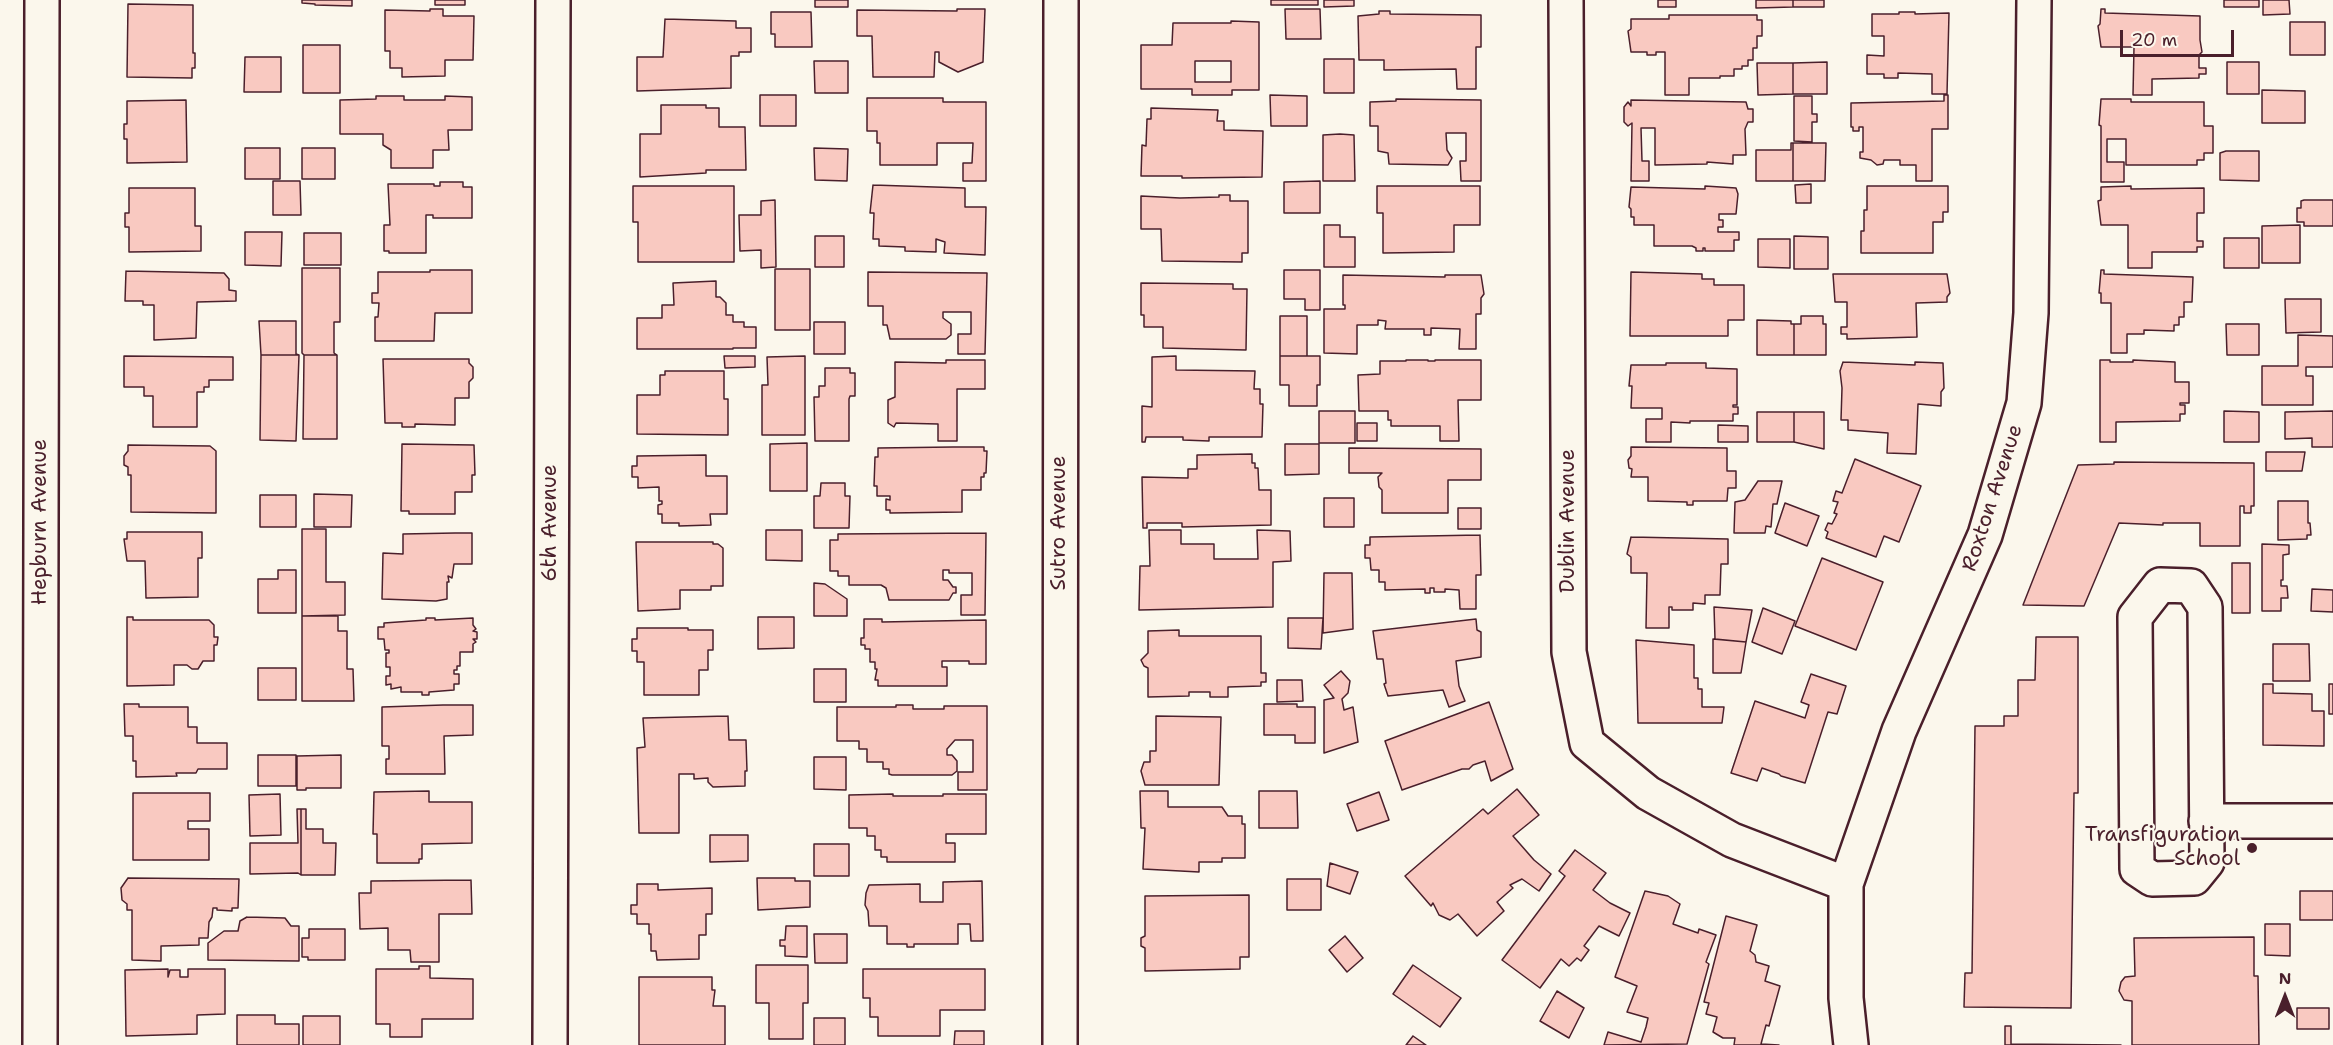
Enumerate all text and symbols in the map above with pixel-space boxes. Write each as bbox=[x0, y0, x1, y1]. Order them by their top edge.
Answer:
scale bar bbox=[2123, 18, 2237, 56]
text: 20 m bbox=[2131, 28, 2177, 52]
street label: Roxton Avenue bbox=[1957, 421, 2029, 575]
street label: Hepburn Avenue bbox=[28, 439, 54, 605]
street label: Dublin Avenue bbox=[1556, 449, 1582, 593]
street label: Sutro Avenue bbox=[1047, 456, 1073, 590]
street label: 6th Avenue bbox=[538, 464, 564, 582]
place label: Transfiguration School bbox=[2085, 823, 2240, 873]
marker: Transfiguration School bbox=[2245, 841, 2259, 855]
north arrow bbox=[2255, 967, 2315, 1027]
text: N bbox=[2279, 968, 2291, 989]

